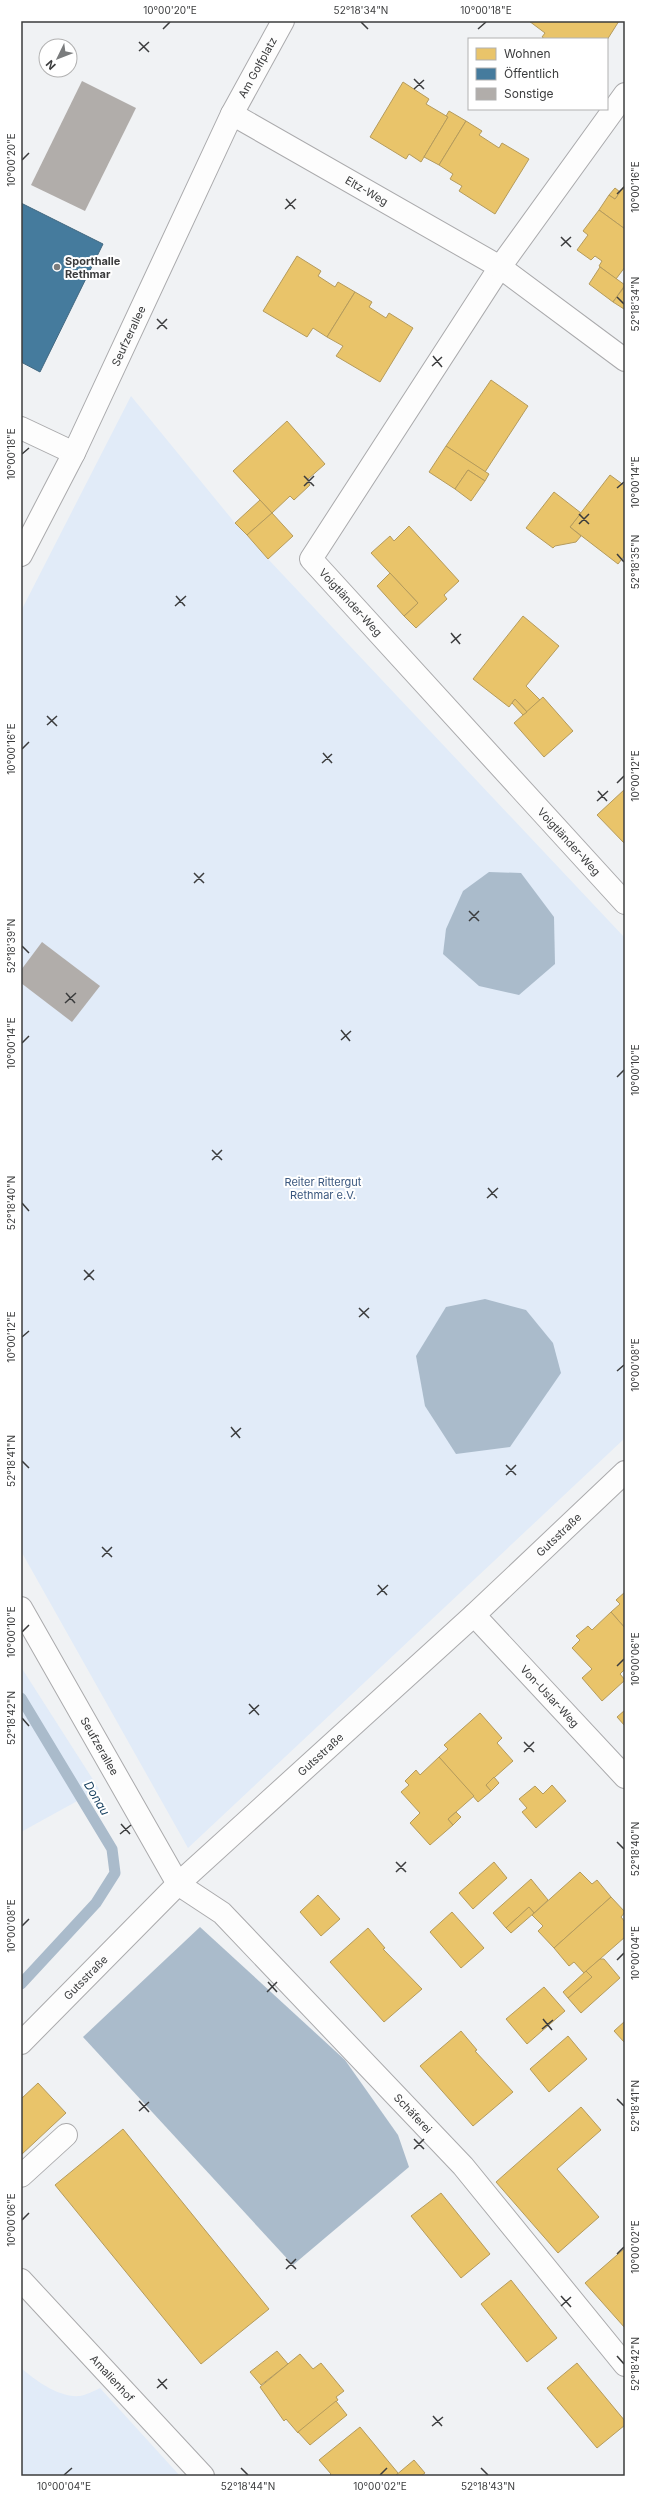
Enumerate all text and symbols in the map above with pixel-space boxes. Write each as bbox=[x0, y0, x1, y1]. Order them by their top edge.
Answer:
text: 10°00'20"E bbox=[143, 4, 197, 16]
text: 52°18'34"N bbox=[334, 4, 388, 16]
text: 10°00'18"E bbox=[460, 4, 512, 16]
street label: Am Golfplatz bbox=[235, 35, 280, 100]
north arrow bbox=[38, 38, 78, 78]
legend bbox=[468, 38, 608, 110]
text: Wohnen bbox=[504, 46, 551, 61]
text: N bbox=[43, 57, 59, 73]
text: Öffentlich bbox=[504, 66, 559, 81]
text: Sonstige bbox=[504, 86, 554, 101]
text: 10°00'20"E bbox=[5, 133, 17, 187]
text: 10°00'16"E bbox=[629, 161, 641, 213]
street label: Eltz-Weg bbox=[343, 173, 391, 209]
place label: Sporthalle Rethmar bbox=[65, 254, 121, 281]
marker: Sporthalle Rethmar bbox=[52, 262, 62, 272]
text: 52°18'34"N bbox=[629, 277, 641, 331]
street label: Seufzerallee bbox=[108, 304, 149, 368]
text: 10°00'18"E bbox=[5, 428, 17, 480]
text: 10°00'14"E bbox=[629, 456, 641, 508]
text: 52°18'35"N bbox=[629, 535, 641, 589]
street label: Voigtländer-Weg bbox=[316, 566, 385, 639]
text: 10°00'16"E bbox=[5, 723, 17, 775]
text: 10°00'12"E bbox=[629, 750, 641, 802]
street label: Voigtländer-Weg bbox=[535, 805, 603, 878]
text: 52°18'39"N bbox=[5, 919, 17, 973]
text: 10°00'14"E bbox=[5, 1017, 17, 1069]
text: 10°00'10"E bbox=[629, 1044, 641, 1096]
park label: Reiter Rittergut Rethmar e.V. bbox=[285, 1175, 362, 1202]
text: 52°18'40"N bbox=[5, 1176, 17, 1230]
text: 10°00'12"E bbox=[5, 1311, 17, 1363]
text: 10°00'08"E bbox=[629, 1338, 641, 1392]
text: 52°18'41"N bbox=[5, 1435, 17, 1487]
street label: Gutsstraße bbox=[533, 1510, 584, 1560]
text: 10°00'10"E bbox=[5, 1606, 17, 1658]
text: 10°00'06"E bbox=[629, 1632, 641, 1686]
street label: Von-Uslar-Weg bbox=[517, 1662, 582, 1730]
text: 52°18'42"N bbox=[5, 1691, 17, 1745]
street label: Seufzerallee bbox=[77, 1715, 122, 1778]
street label: Gutsstraße bbox=[295, 1730, 346, 1779]
water label: Donau bbox=[81, 1778, 113, 1818]
text: 52°18'40"N bbox=[629, 1822, 641, 1876]
text: 10°00'08"E bbox=[5, 1899, 17, 1953]
text: 10°00'04"E bbox=[629, 1926, 641, 1980]
street label: Gutsstraße bbox=[61, 1952, 111, 2003]
text: 52°18'41"N bbox=[629, 2080, 641, 2132]
street label: Schäferei bbox=[391, 2091, 435, 2136]
text: 10°00'06"E bbox=[5, 2193, 17, 2247]
text: 10°00'02"E bbox=[629, 2220, 641, 2274]
text: 52°18'42"N bbox=[629, 2337, 641, 2391]
street label: Amalienhof bbox=[87, 2352, 137, 2405]
text: 10°00'04"E bbox=[37, 2480, 91, 2492]
text: 52°18'44"N bbox=[221, 2480, 275, 2492]
text: 10°00'02"E bbox=[353, 2480, 407, 2492]
text: 52°18'43"N bbox=[461, 2480, 515, 2492]

